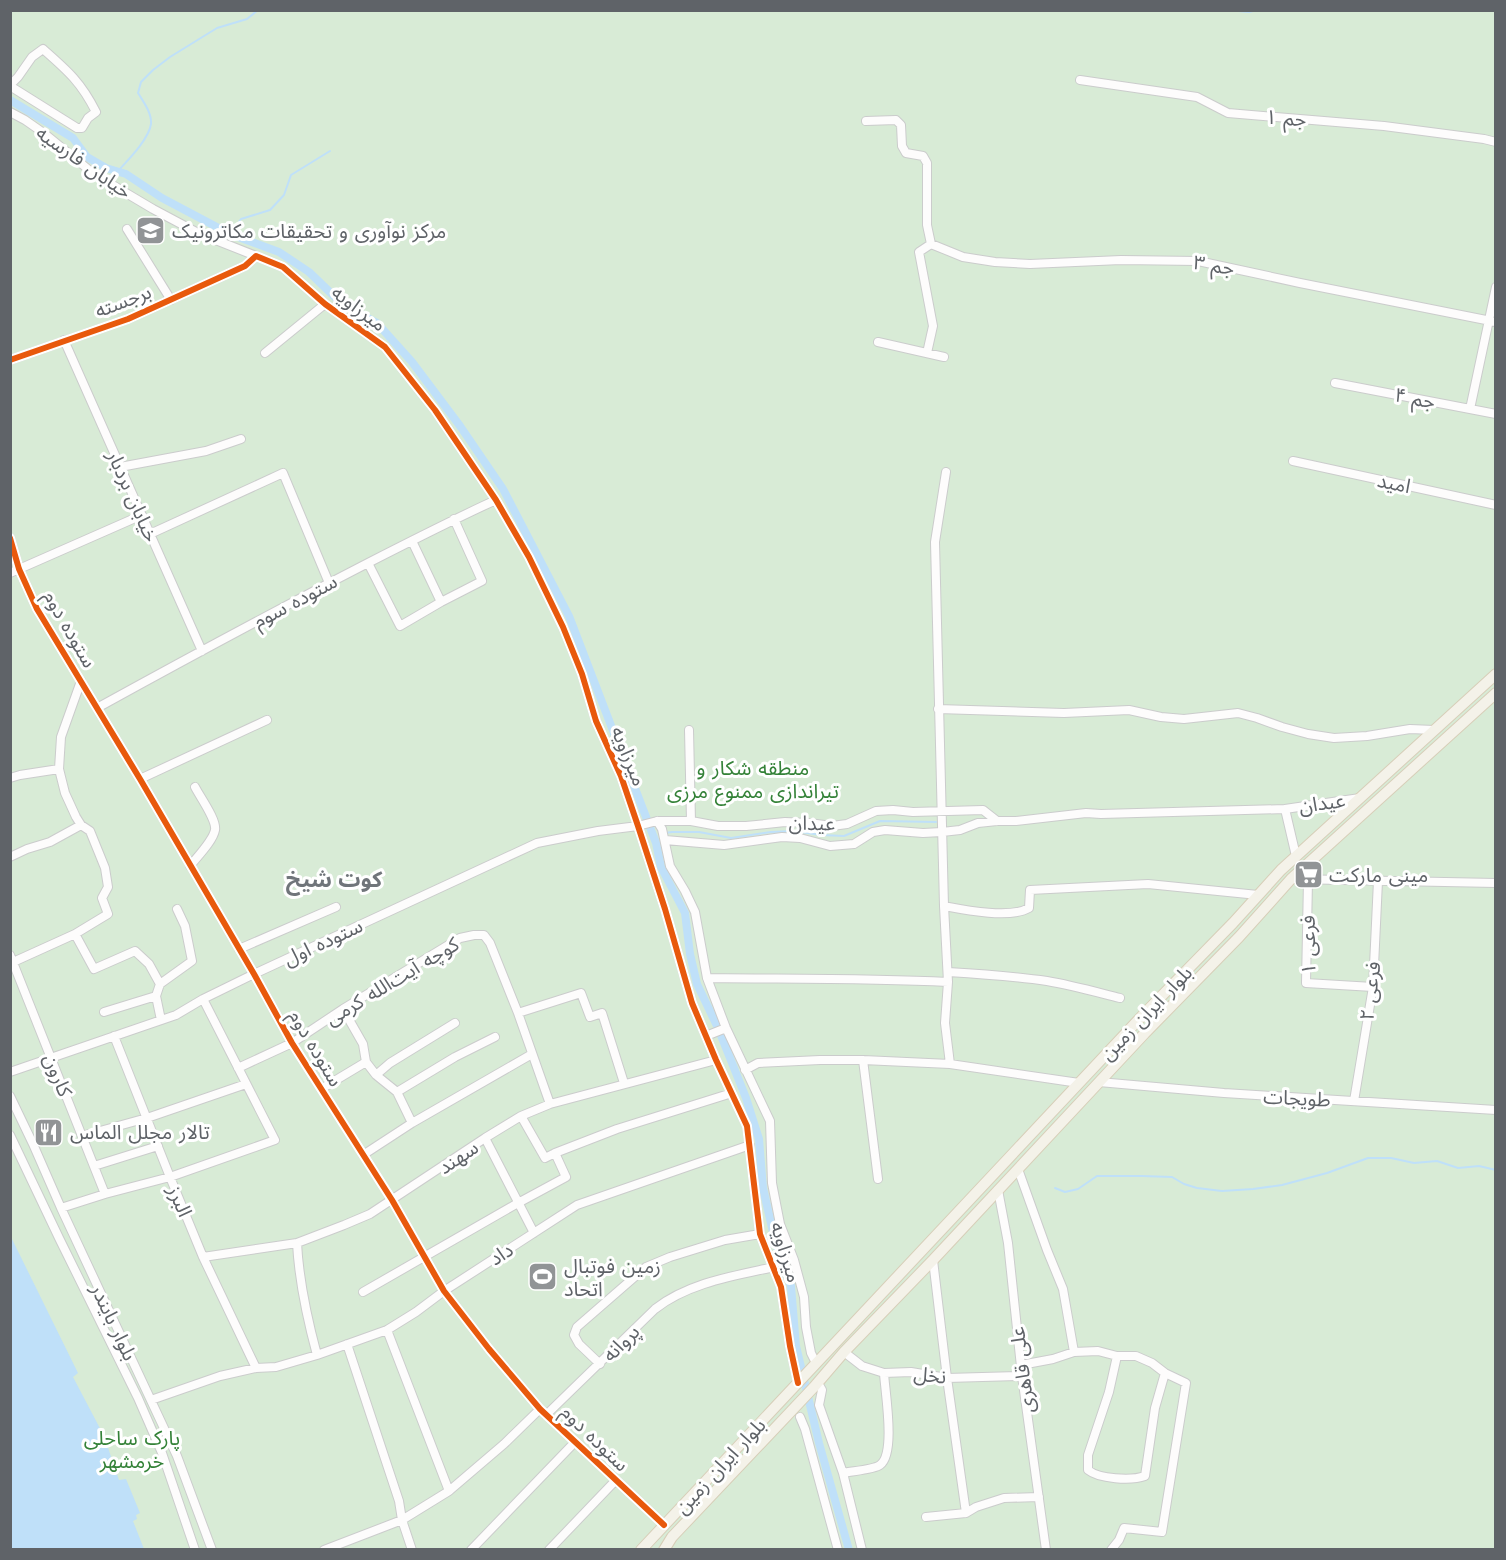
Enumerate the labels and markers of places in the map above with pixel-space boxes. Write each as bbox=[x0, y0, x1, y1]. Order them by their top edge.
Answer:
school or university icon: مرکز نوآوری و تحقیقات مکاترونیک bbox=[135, 215, 167, 247]
place label: مرکز نوآوری و تحقیقات مکاترونیک bbox=[172, 219, 446, 243]
supermarket icon: مینی مارکت bbox=[1292, 859, 1324, 891]
place label: مینی مارکت bbox=[1329, 863, 1428, 887]
restaurant icon: تالار مجلل الماس bbox=[33, 1116, 65, 1148]
place label: تالار مجلل الماس bbox=[70, 1120, 210, 1144]
place label: زمین فوتبال اتحاد bbox=[564, 1254, 661, 1301]
sports icon: زمین فوتبال اتحاد bbox=[527, 1261, 559, 1293]

